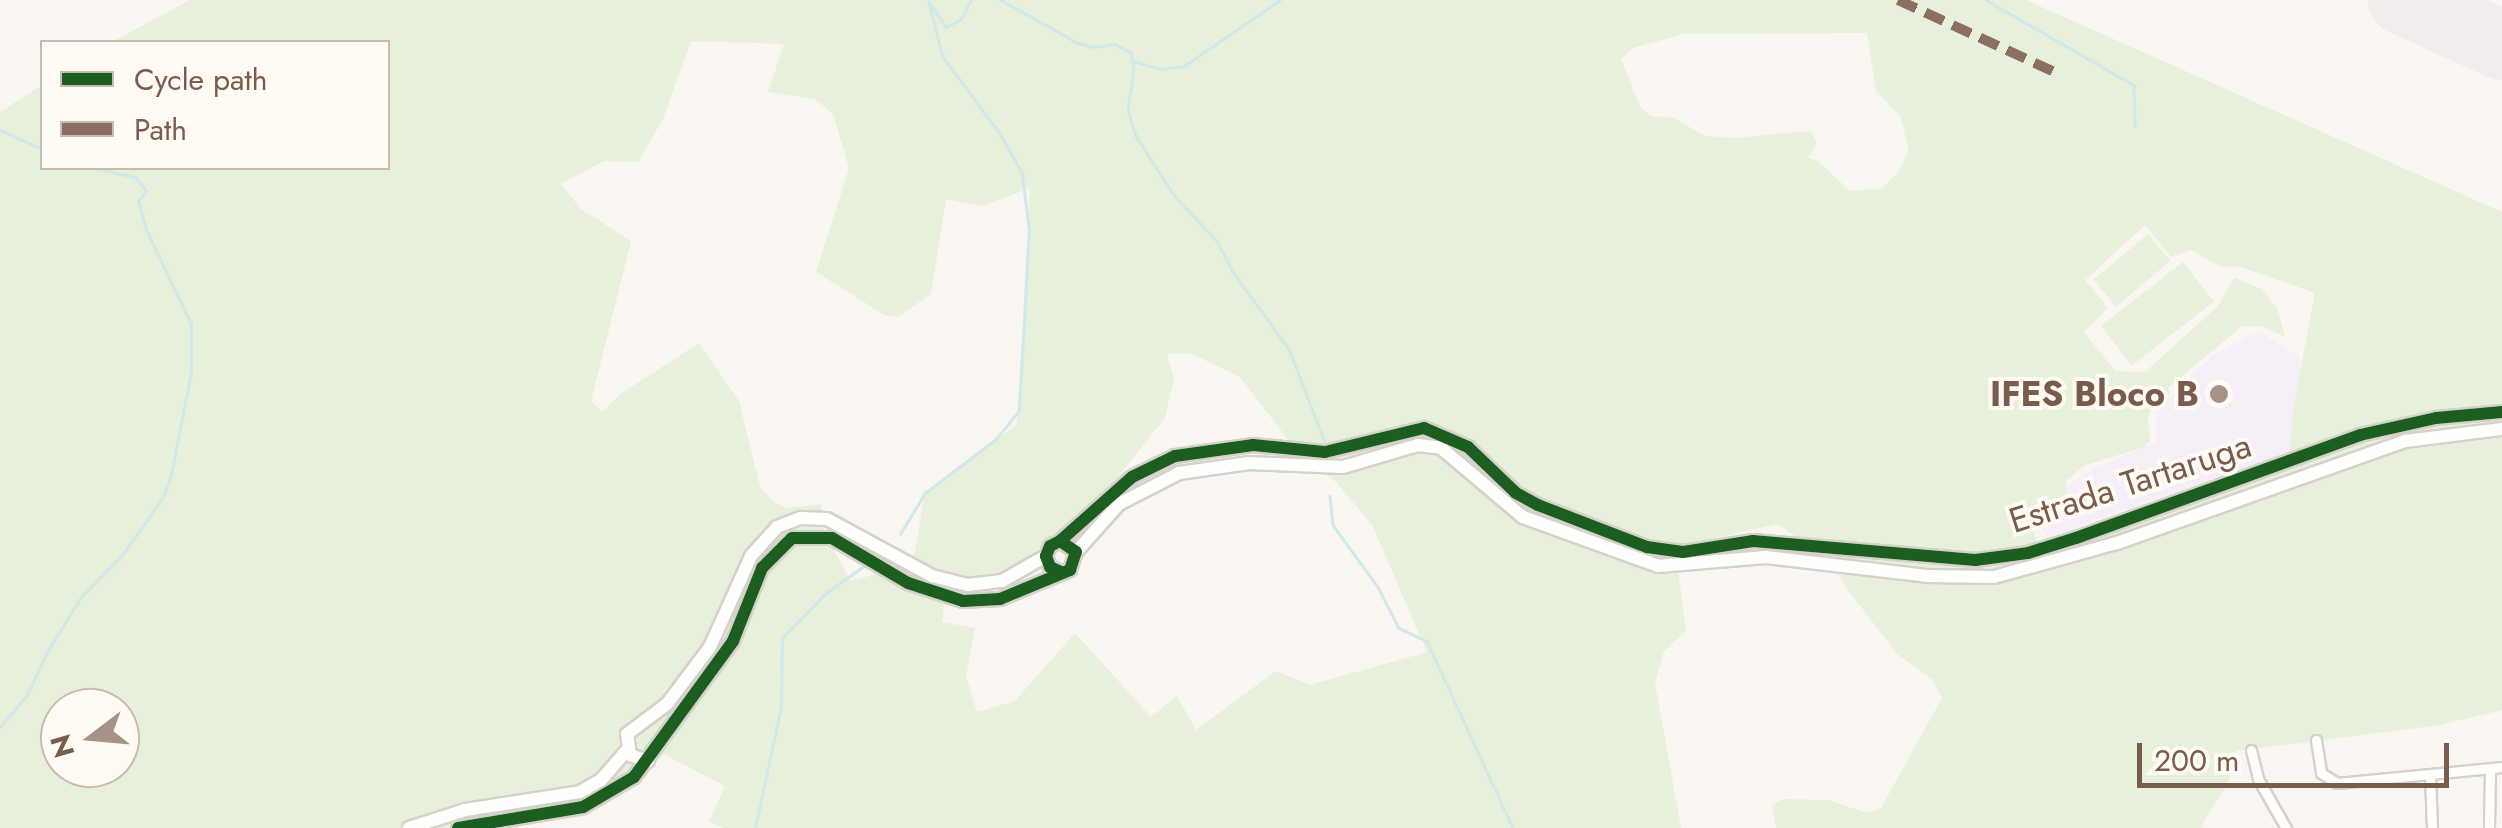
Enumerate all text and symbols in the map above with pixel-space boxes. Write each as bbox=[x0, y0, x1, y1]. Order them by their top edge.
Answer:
legend bbox=[40, 40, 390, 170]
text: Cycle path bbox=[134, 58, 267, 101]
text: Path bbox=[134, 108, 187, 151]
place label: IFES Bloco B bbox=[1990, 373, 2199, 415]
marker: IFES Bloco B bbox=[2208, 383, 2230, 405]
street label: Estrada Tartaruga bbox=[2004, 424, 2256, 542]
north arrow bbox=[40, 688, 140, 788]
scale bar bbox=[2142, 723, 2454, 785]
text: N bbox=[40, 730, 85, 762]
text: 200 m bbox=[2154, 739, 2239, 782]

